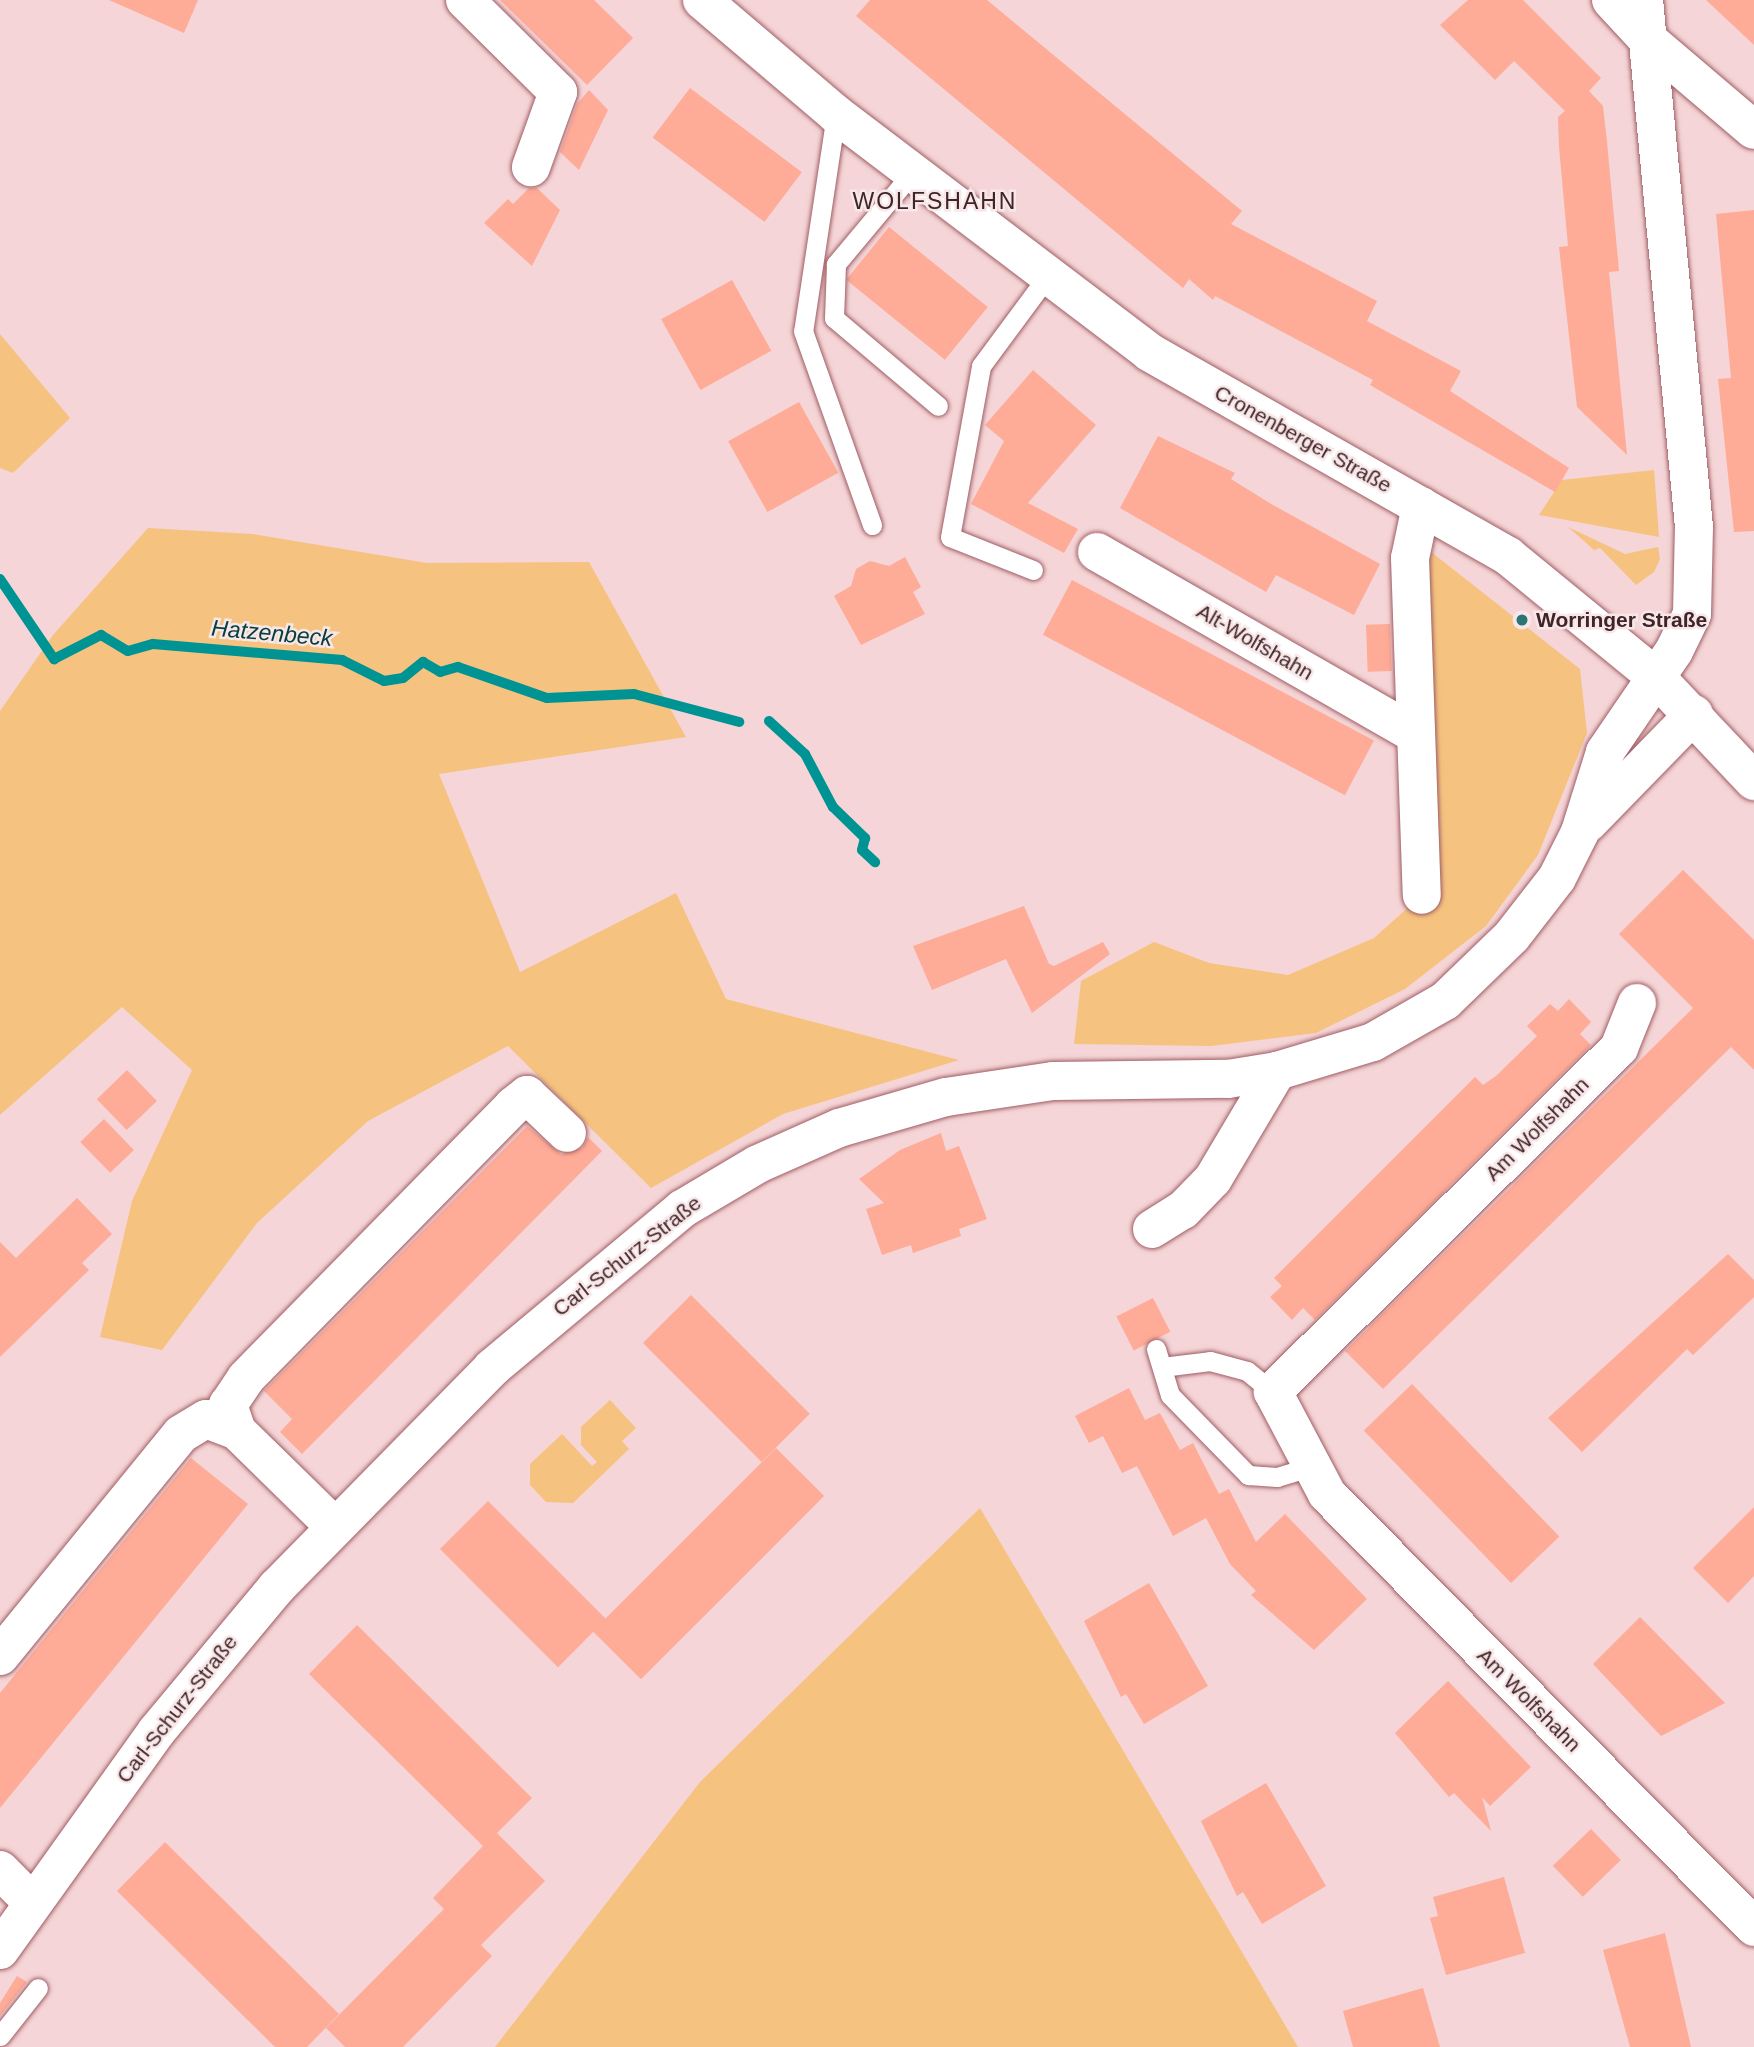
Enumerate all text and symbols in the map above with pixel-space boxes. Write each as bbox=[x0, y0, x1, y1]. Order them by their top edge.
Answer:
district label: WOLFSHAHN bbox=[854, 187, 1016, 215]
street label: Cronenberger Straße bbox=[1210, 380, 1396, 498]
street label: Alt-Wolfshahn bbox=[1192, 599, 1318, 685]
place label: Worringer Straße bbox=[1536, 607, 1707, 633]
marker: Worringer Straße bbox=[1514, 612, 1530, 628]
water label: Hatzenbeck bbox=[210, 614, 334, 652]
street label: Am Wolfshahn bbox=[1480, 1072, 1594, 1186]
street label: Carl-Schurz-Straße bbox=[548, 1190, 706, 1322]
street label: Carl-Schurz-Straße bbox=[111, 1630, 243, 1788]
street label: Am Wolfshahn bbox=[1472, 1643, 1586, 1757]

